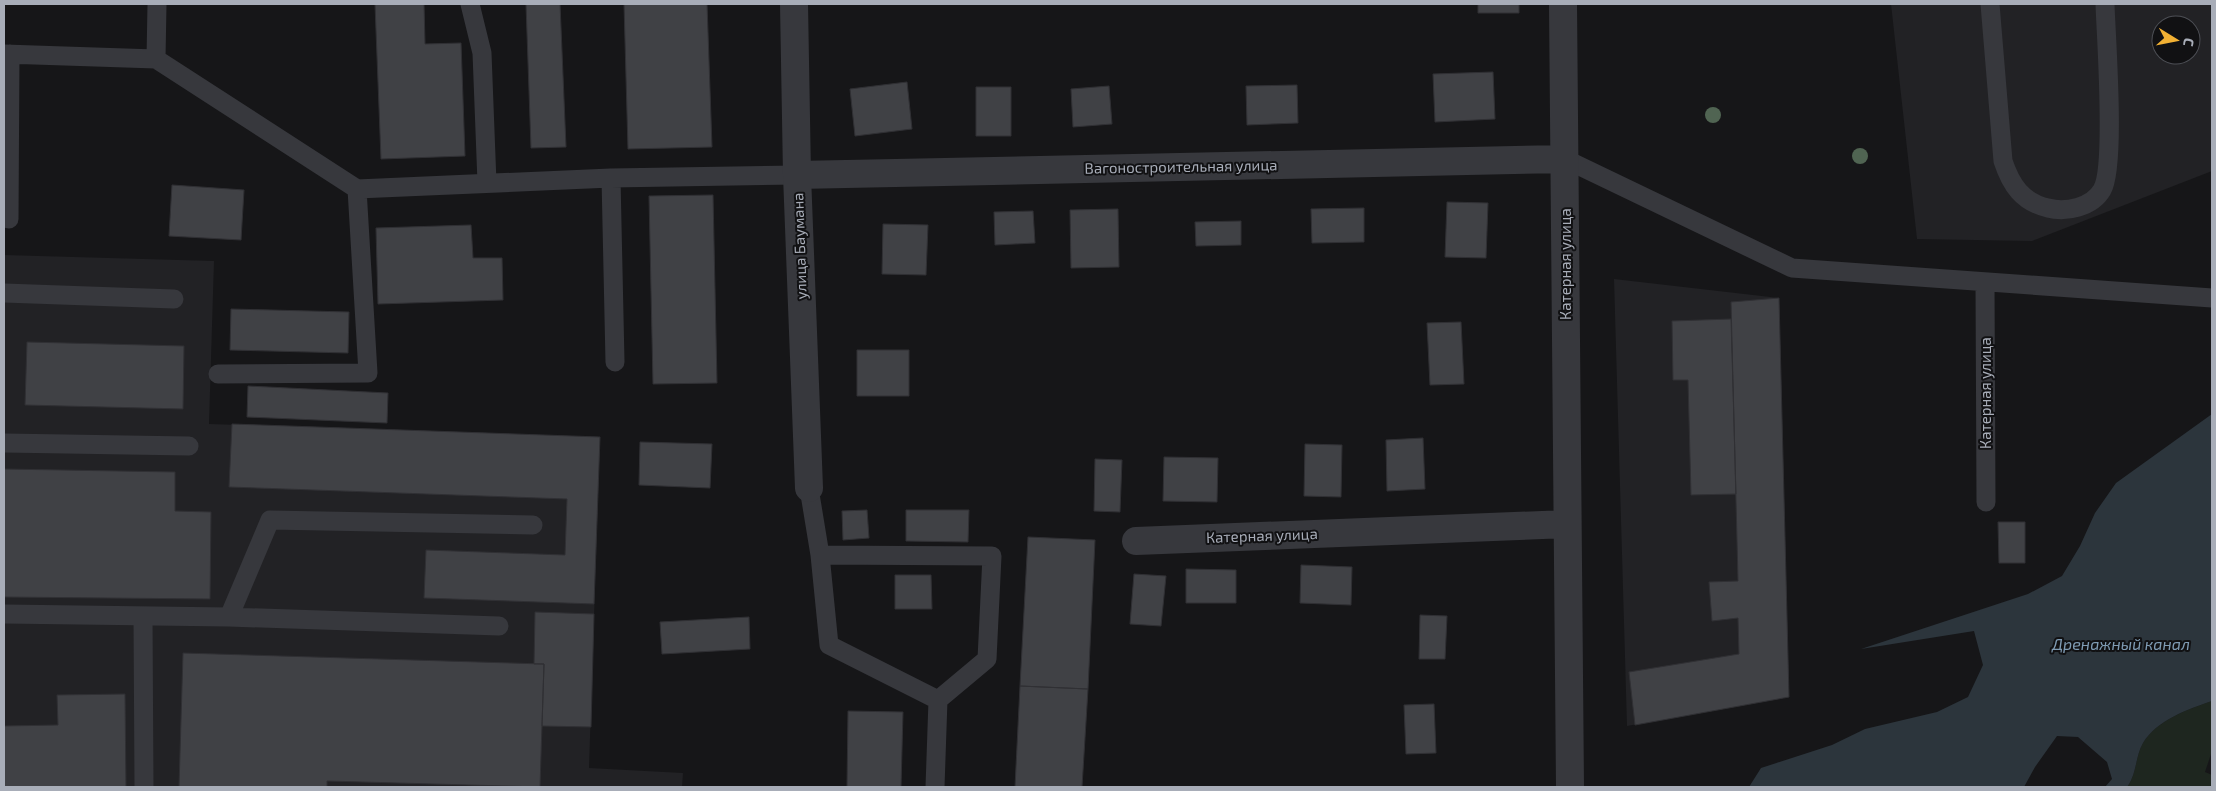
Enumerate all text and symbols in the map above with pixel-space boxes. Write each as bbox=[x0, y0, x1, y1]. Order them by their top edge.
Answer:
north arrow bbox=[2151, 15, 2201, 65]
text: С bbox=[2180, 37, 2198, 48]
street label: Вагоностроительная улица bbox=[1084, 155, 1278, 178]
street label: улица Баумана bbox=[788, 192, 811, 300]
street label: Катерная улица bbox=[1556, 208, 1575, 320]
street label: Катерная улица bbox=[1976, 337, 1995, 449]
street label: Катерная улица bbox=[1206, 524, 1318, 547]
water label: Дренажный канал bbox=[2051, 634, 2190, 653]

